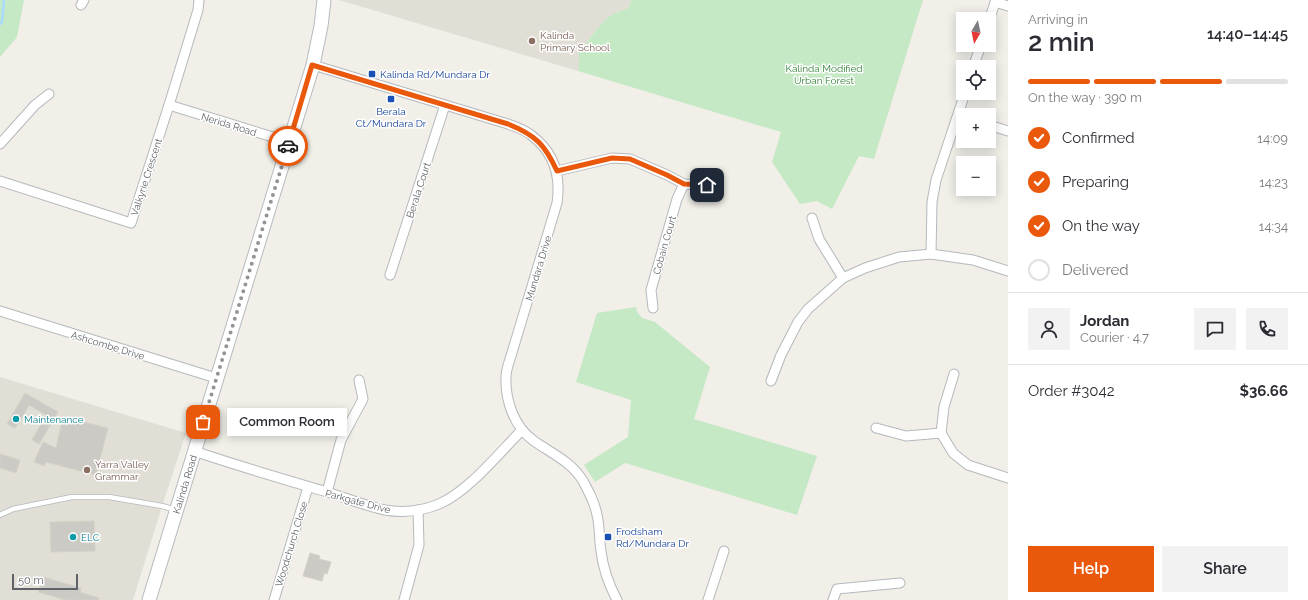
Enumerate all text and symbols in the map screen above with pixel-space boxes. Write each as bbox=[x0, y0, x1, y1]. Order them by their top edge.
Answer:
north arrow bbox=[956, 12, 996, 52]
map controls bbox=[956, 12, 996, 196]
text: Arriving in bbox=[1028, 12, 1088, 27]
text: 14:40–14:45 bbox=[1207, 25, 1288, 43]
text: 2 min bbox=[1028, 27, 1095, 57]
place label: Kalinda Primary School bbox=[540, 30, 610, 53]
marker: Kalinda Primary School bbox=[527, 36, 537, 46]
button: locate bbox=[956, 60, 996, 100]
park label: Kalinda Modified Urban Forest bbox=[786, 63, 863, 86]
marker: Kalinda Rd/Mundara Dr bbox=[367, 69, 377, 79]
place label: Kalinda Rd/Mundara Dr bbox=[380, 69, 490, 80]
text: On the way · 390 m bbox=[1028, 90, 1142, 105]
marker: Berala Ct/Mundara Dr bbox=[386, 94, 396, 104]
place label: Berala Ct/Mundara Dr bbox=[356, 106, 427, 129]
button: + bbox=[956, 108, 996, 148]
street label: Nerida Road bbox=[200, 111, 258, 138]
courier bbox=[268, 126, 308, 166]
icon: check bbox=[1028, 127, 1050, 149]
text: Confirmed bbox=[1062, 129, 1135, 147]
text: 14:09 bbox=[1257, 131, 1288, 146]
icon: car bbox=[277, 135, 299, 157]
street label: Valkyrie Crescent bbox=[129, 137, 164, 217]
button: − bbox=[956, 156, 996, 196]
street label: Berala Court bbox=[404, 160, 433, 219]
pin bbox=[690, 168, 724, 202]
icon: check bbox=[1028, 171, 1050, 193]
text: Preparing bbox=[1062, 173, 1129, 191]
icon: home bbox=[696, 174, 718, 196]
text: 14:23 bbox=[1259, 175, 1288, 190]
street label: Cobain Court bbox=[651, 214, 678, 276]
icon: check bbox=[1028, 215, 1050, 237]
text: On the way bbox=[1062, 217, 1140, 235]
text: 14:34 bbox=[1259, 219, 1288, 234]
street label: Mundara Drive bbox=[523, 234, 554, 302]
text: Delivered bbox=[1062, 261, 1129, 279]
button: person bbox=[1028, 308, 1070, 350]
button: chat bbox=[1194, 308, 1236, 350]
button: phone bbox=[1246, 308, 1288, 350]
text: Jordan bbox=[1080, 312, 1129, 330]
street label: Ashcombe Drive bbox=[70, 329, 146, 362]
text: Courier · 4.7 bbox=[1080, 330, 1149, 345]
text: Order #3042 bbox=[1028, 382, 1115, 400]
text: $36.66 bbox=[1240, 382, 1288, 400]
pin bbox=[186, 405, 220, 439]
callout: Common Room bbox=[227, 408, 347, 436]
icon: bag bbox=[192, 411, 214, 433]
marker: Maintenance bbox=[11, 414, 21, 424]
place label: Maintenance bbox=[24, 414, 84, 425]
text: Common Room bbox=[239, 414, 335, 429]
street label: Kalinda Road bbox=[171, 454, 199, 515]
place label: Yarra Valley Grammar bbox=[95, 459, 150, 482]
marker: Yarra Valley Grammar bbox=[82, 465, 92, 475]
street label: Parkgate Drive bbox=[324, 487, 392, 516]
street label: Woodchurch Close bbox=[273, 500, 310, 588]
place label: Frodsham Rd/Mundara Dr bbox=[616, 526, 689, 549]
marker: ELC bbox=[68, 532, 78, 542]
place label: ELC bbox=[81, 532, 100, 543]
marker: Frodsham Rd/Mundara Dr bbox=[603, 532, 613, 542]
button: Help bbox=[1028, 546, 1154, 592]
button: Share bbox=[1162, 546, 1288, 592]
scale bar bbox=[12, 572, 78, 591]
text: 50 m bbox=[18, 574, 44, 587]

